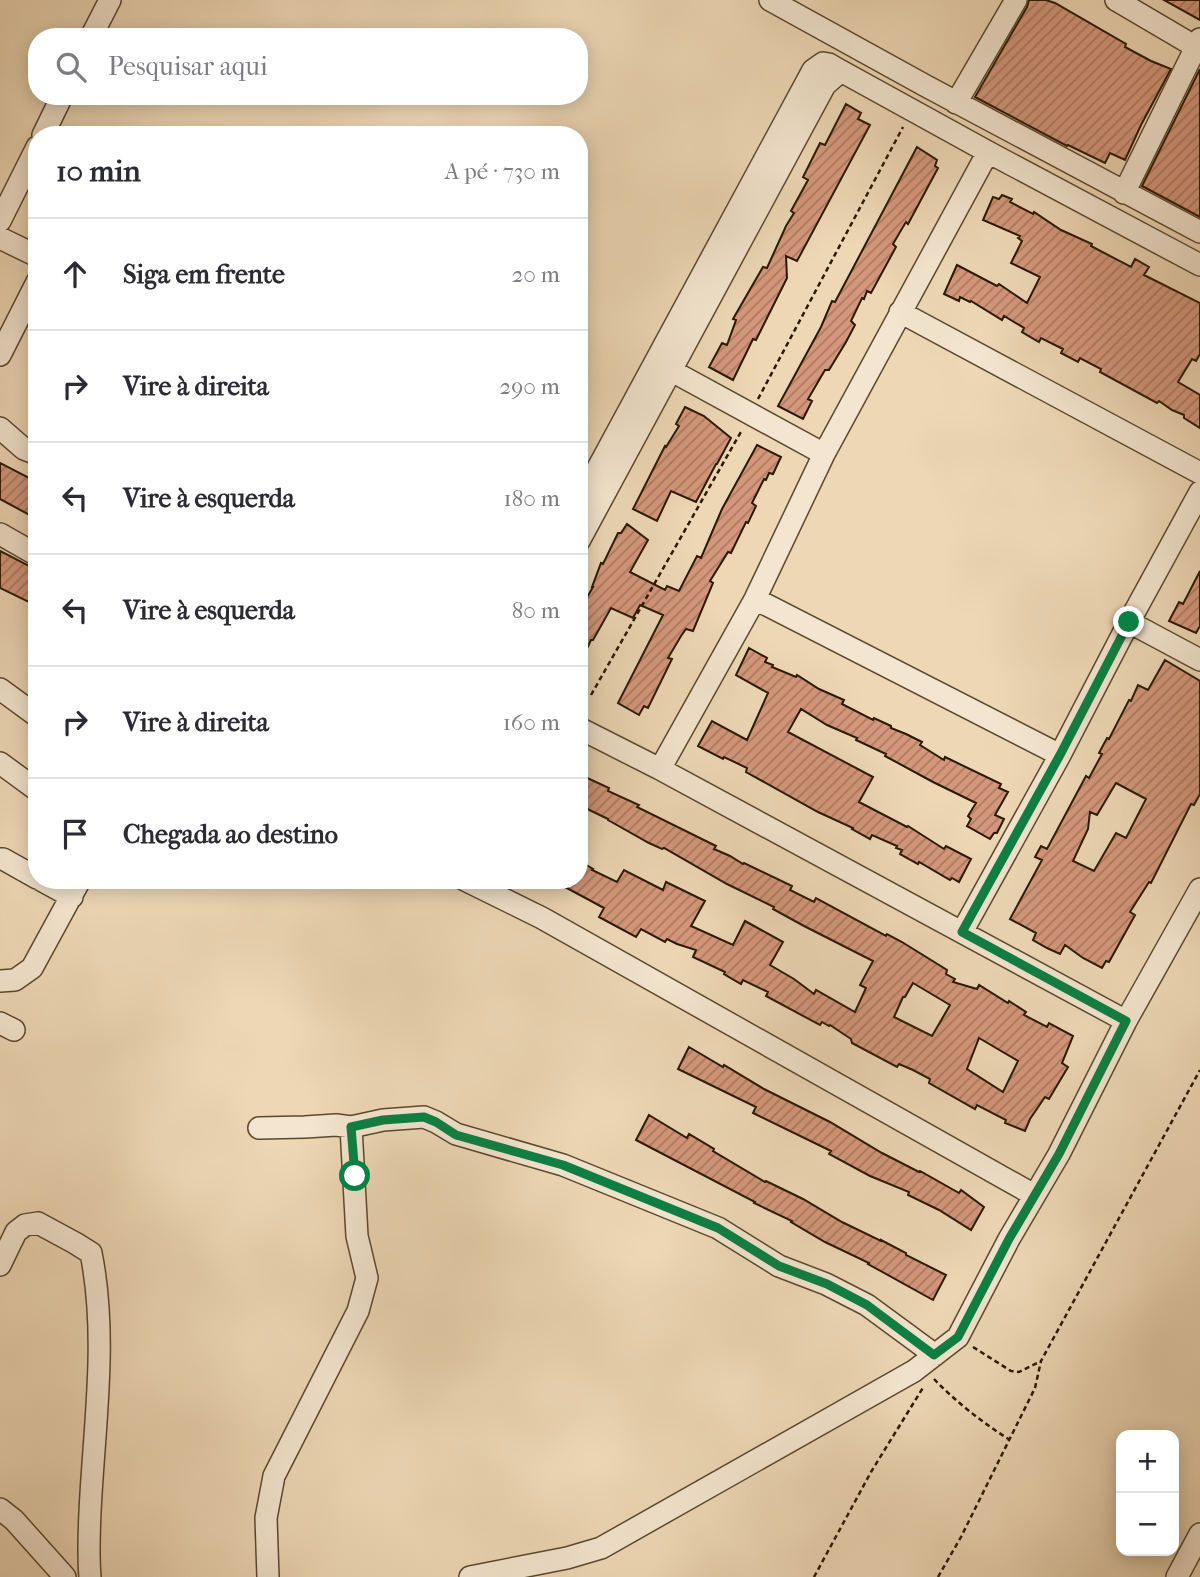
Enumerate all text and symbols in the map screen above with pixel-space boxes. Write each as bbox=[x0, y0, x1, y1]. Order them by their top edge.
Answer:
search box bbox=[28, 28, 588, 105]
icon: search bbox=[52, 48, 90, 86]
text: Pesquisar aqui bbox=[108, 51, 268, 82]
text: 10 min bbox=[56, 154, 141, 189]
text: A pé · 730 m bbox=[445, 158, 560, 185]
icon: ahead bbox=[56, 255, 94, 293]
text: Siga em frente bbox=[123, 259, 285, 290]
text: 20 m bbox=[511, 261, 560, 288]
icon: right bbox=[56, 367, 94, 405]
text: Vire à direita bbox=[123, 371, 269, 402]
text: 290 m bbox=[499, 373, 560, 400]
icon: left bbox=[56, 479, 94, 517]
text: Vire à esquerda bbox=[123, 483, 295, 514]
text: 180 m bbox=[503, 485, 560, 512]
icon: left bbox=[56, 591, 94, 629]
text: Vire à esquerda bbox=[123, 595, 295, 626]
text: 80 m bbox=[512, 597, 560, 624]
route end bbox=[1113, 606, 1144, 637]
icon: right bbox=[56, 703, 94, 741]
text: Vire à direita bbox=[123, 707, 269, 738]
text: 160 m bbox=[503, 709, 560, 736]
icon: arrive bbox=[56, 815, 94, 853]
text: Chegada ao destino bbox=[123, 819, 338, 850]
route start bbox=[339, 1160, 370, 1191]
map controls bbox=[1116, 1430, 1179, 1556]
button: + bbox=[1116, 1430, 1179, 1493]
button: − bbox=[1116, 1493, 1179, 1556]

